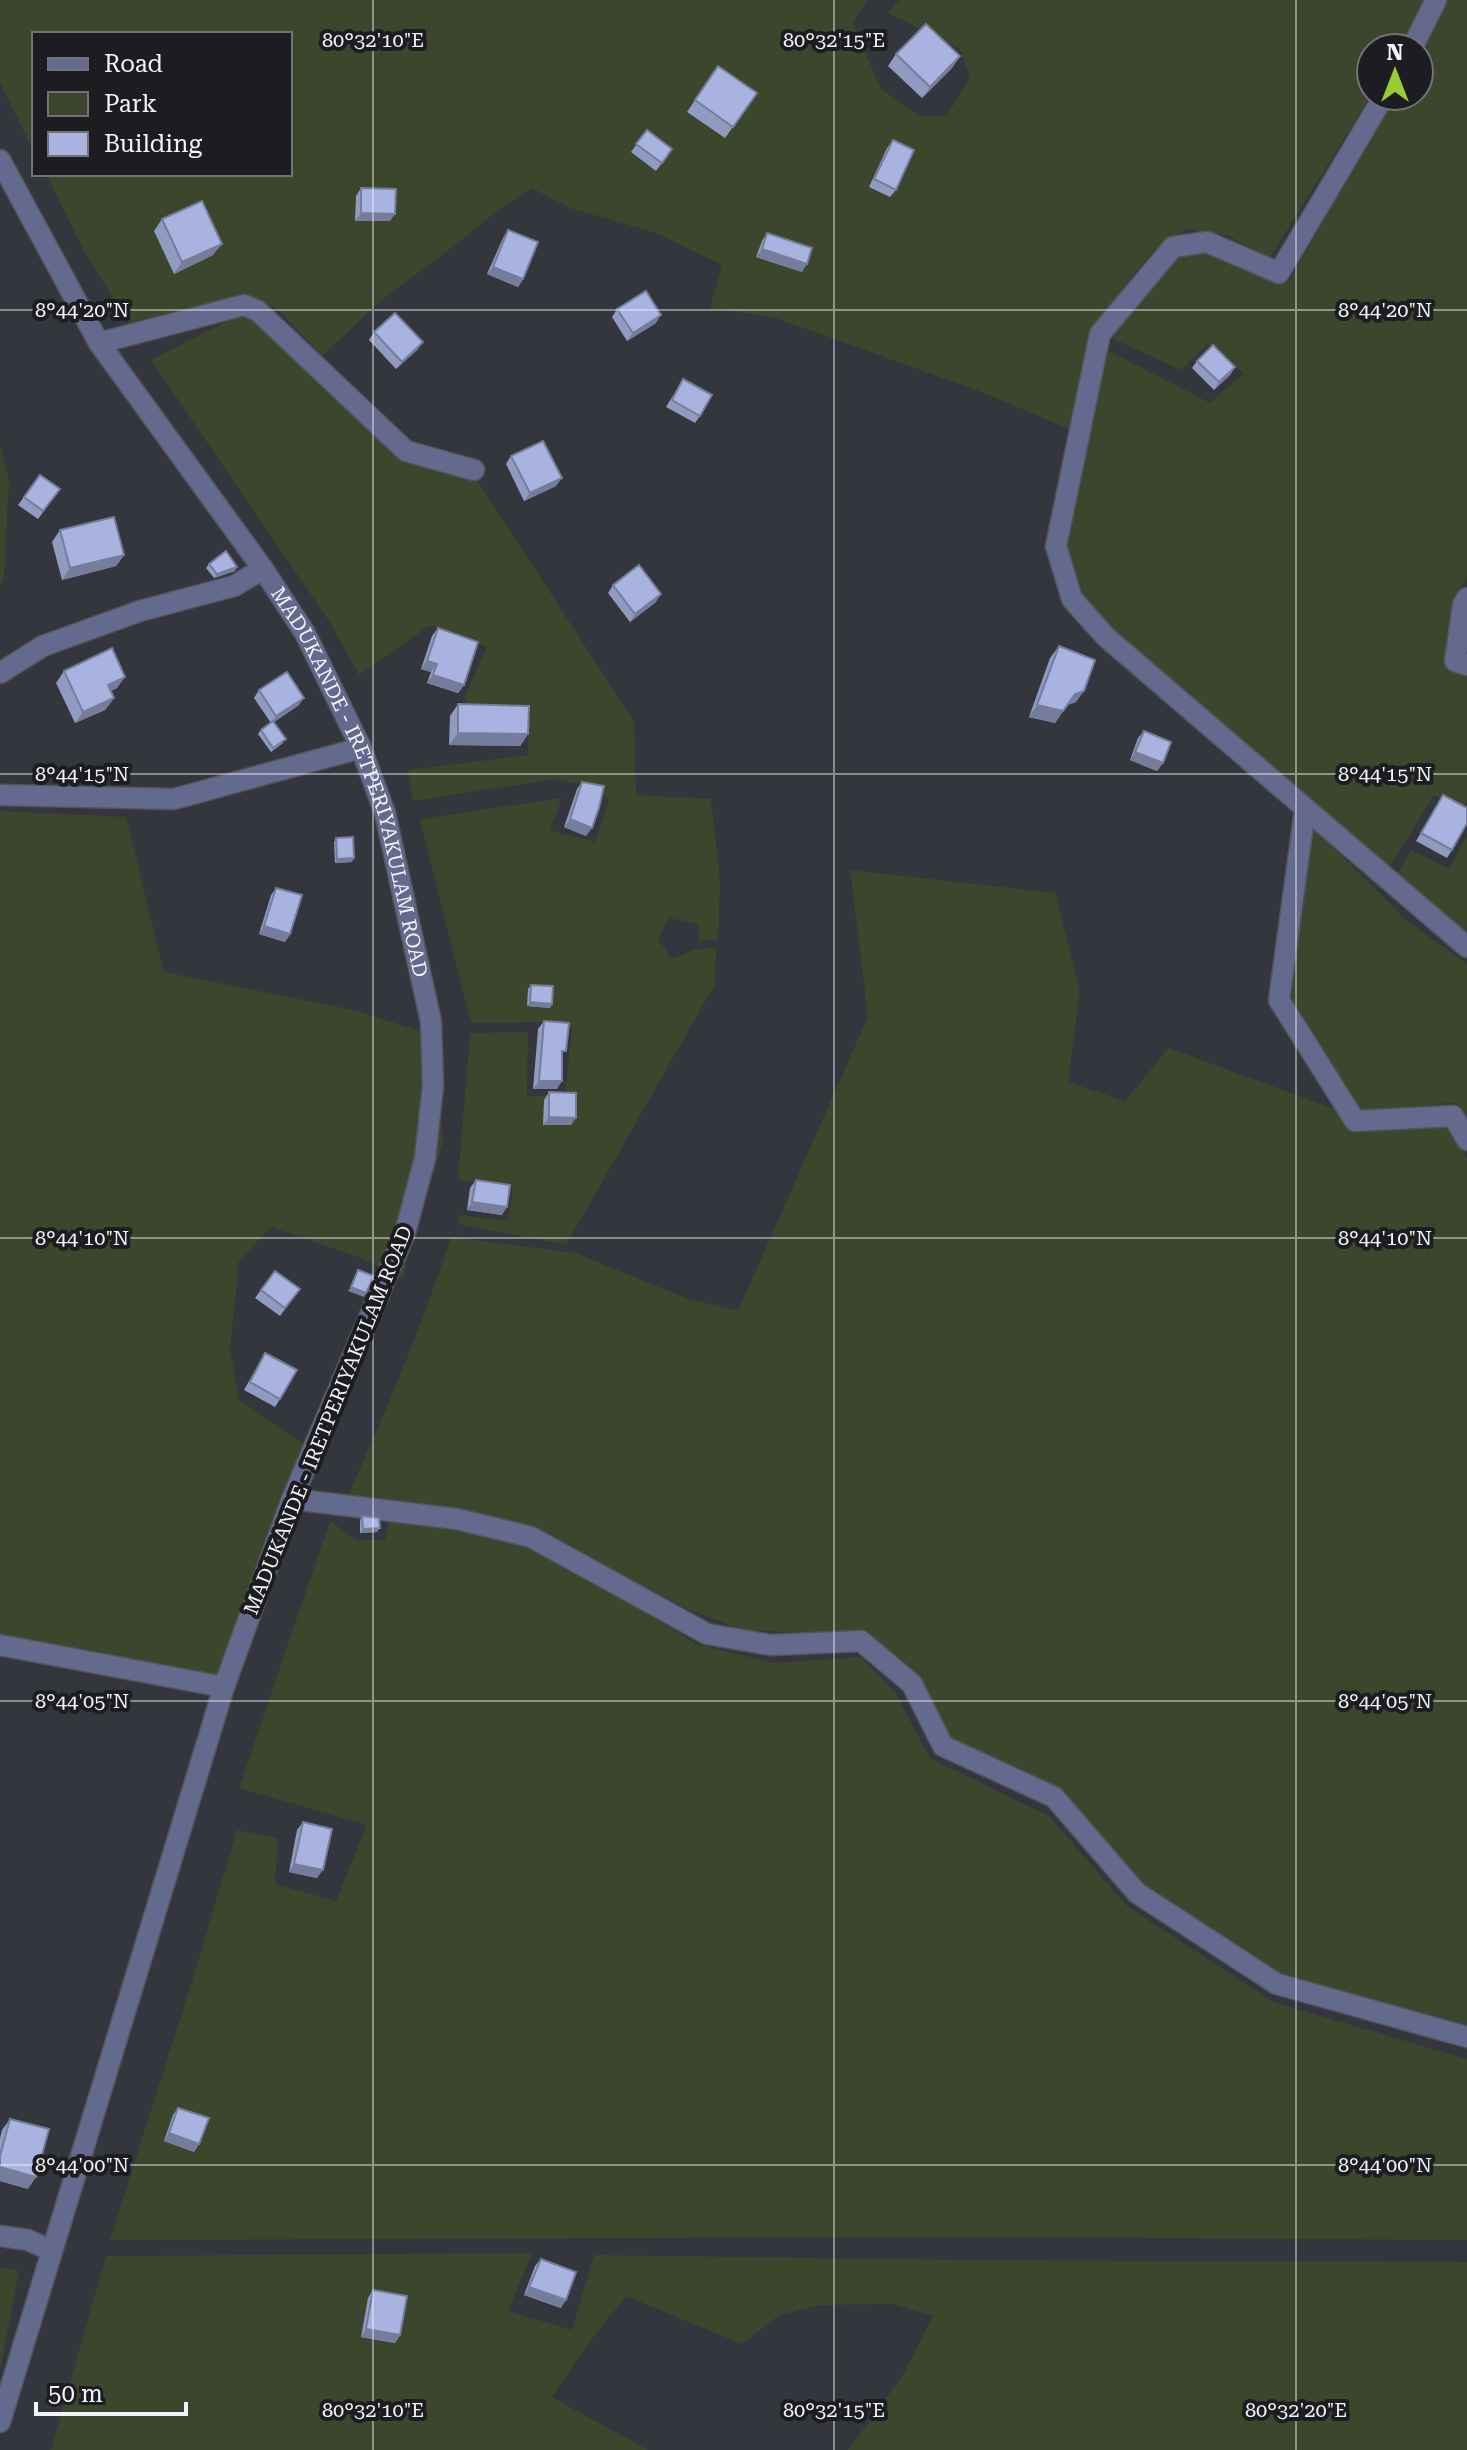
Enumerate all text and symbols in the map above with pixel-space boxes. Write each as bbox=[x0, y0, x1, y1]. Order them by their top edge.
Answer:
text: 80°32'10"E bbox=[322, 28, 424, 52]
text: 80°32'15"E bbox=[783, 28, 885, 52]
legend bbox=[32, 32, 292, 176]
north arrow bbox=[1355, 32, 1435, 112]
text: N bbox=[1387, 40, 1404, 65]
text: Road bbox=[104, 50, 163, 78]
text: Park bbox=[104, 90, 157, 118]
text: Building bbox=[104, 130, 202, 158]
text: 8°44'20"N bbox=[35, 298, 129, 322]
text: 8°44'20"N bbox=[1338, 298, 1432, 322]
street label: MADUKANDE - IRETPERIYAKULAM ROAD bbox=[266, 582, 433, 979]
text: 8°44'15"N bbox=[35, 762, 129, 786]
text: 8°44'15"N bbox=[1338, 762, 1432, 786]
street label: MADUKANDE - IRETPERIYAKULAM ROAD bbox=[239, 1222, 417, 1618]
text: 8°44'10"N bbox=[35, 1226, 129, 1250]
text: 8°44'10"N bbox=[1338, 1226, 1432, 1250]
text: 8°44'05"N bbox=[35, 1689, 129, 1713]
text: 8°44'05"N bbox=[1338, 1689, 1432, 1713]
text: 8°44'00"N bbox=[35, 2153, 129, 2177]
text: 8°44'00"N bbox=[1338, 2153, 1432, 2177]
scale bar bbox=[36, 2366, 186, 2416]
text: 50 m bbox=[48, 2380, 103, 2408]
text: 80°32'10"E bbox=[322, 2398, 424, 2422]
text: 80°32'15"E bbox=[783, 2398, 885, 2422]
text: 80°32'20"E bbox=[1245, 2398, 1347, 2422]

